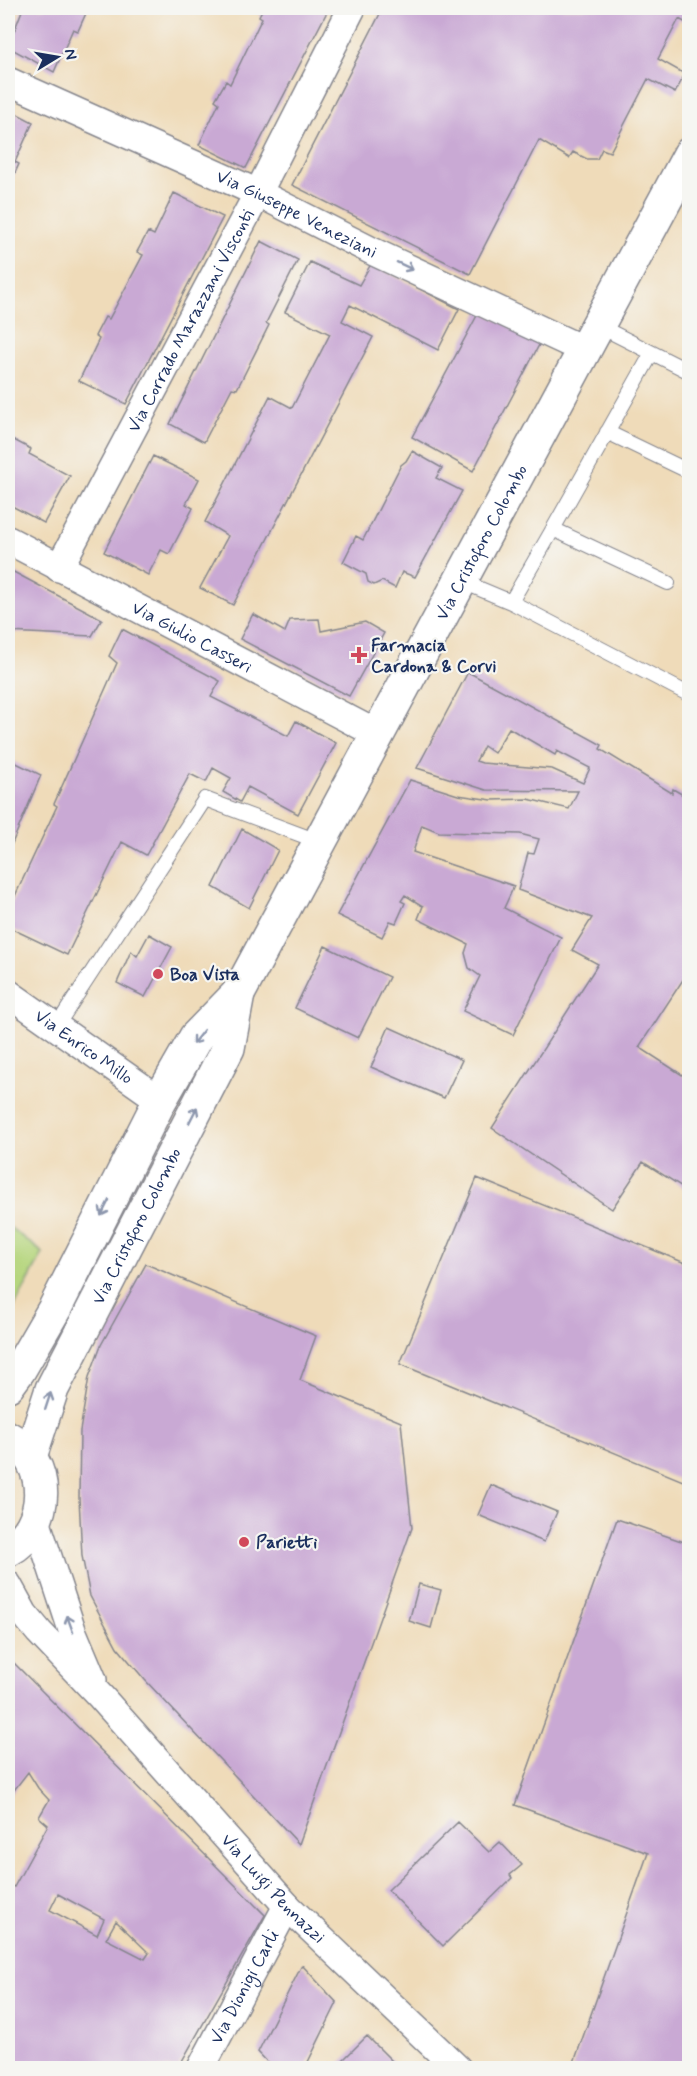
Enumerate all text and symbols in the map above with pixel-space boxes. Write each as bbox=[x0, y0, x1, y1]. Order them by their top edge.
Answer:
north arrow bbox=[27, 27, 87, 87]
text: N bbox=[59, 47, 82, 62]
street label: Via Giuseppe Veneziani bbox=[212, 165, 381, 265]
street label: Via Corrado Marazzani Visconti bbox=[122, 205, 260, 437]
one-way arrow bbox=[395, 261, 413, 273]
street label: Via Cristoforo Colombo bbox=[430, 461, 534, 625]
street label: Via Giulio Casseri bbox=[127, 596, 256, 679]
place label: Farmacia Cardona & Corvi bbox=[371, 634, 496, 679]
marker: Farmacia Cardona & Corvi bbox=[352, 648, 366, 662]
place label: Boa Vista bbox=[170, 963, 240, 987]
marker: Boa Vista bbox=[151, 967, 165, 981]
street label: Via Enrico Millo bbox=[29, 1004, 138, 1090]
one-way arrow bbox=[192, 1028, 205, 1044]
one-way arrow bbox=[187, 1107, 199, 1124]
street label: Via Cristoforo Colombo bbox=[87, 1144, 188, 1309]
one-way arrow bbox=[99, 1199, 111, 1217]
one-way arrow bbox=[43, 1392, 54, 1411]
place label: Parietti bbox=[256, 1531, 317, 1555]
marker: Parietti bbox=[237, 1535, 251, 1549]
one-way arrow bbox=[63, 1615, 74, 1634]
street label: Via Luigi Pennazzi bbox=[215, 1829, 330, 1949]
street label: Via Dionigi Carli bbox=[205, 1926, 285, 2049]

